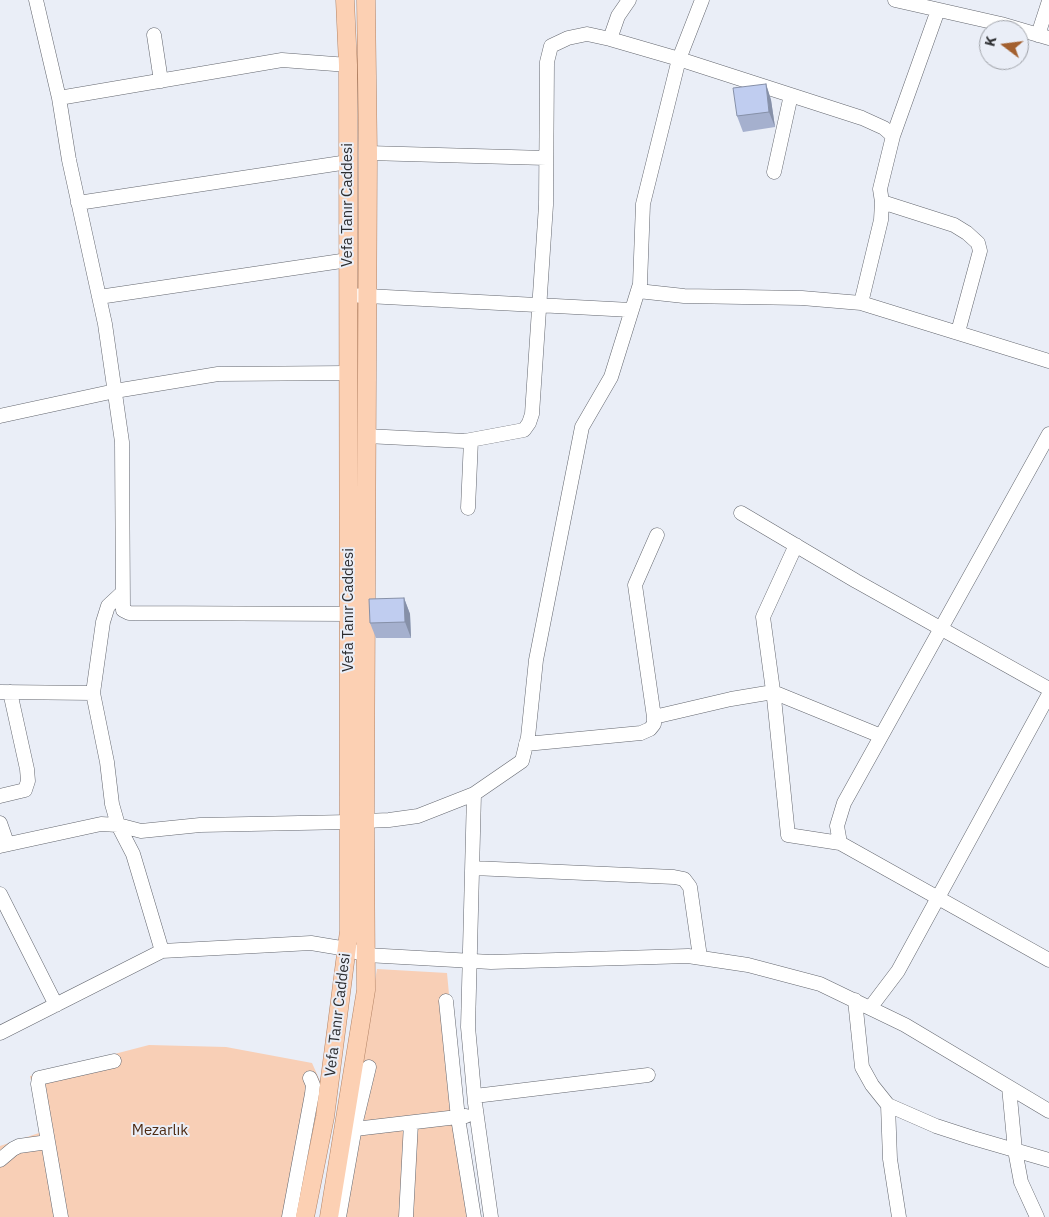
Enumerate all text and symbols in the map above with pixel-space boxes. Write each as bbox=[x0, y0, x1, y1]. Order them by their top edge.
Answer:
north arrow bbox=[979, 20, 1029, 70]
text: K bbox=[981, 34, 1000, 48]
street label: Vefa Tanır Caddesi bbox=[339, 143, 357, 267]
street label: Vefa Tanır Caddesi bbox=[340, 548, 358, 672]
street label: Vefa Tanır Caddesi bbox=[321, 952, 355, 1078]
park label: Mezarlık bbox=[132, 1122, 188, 1140]

